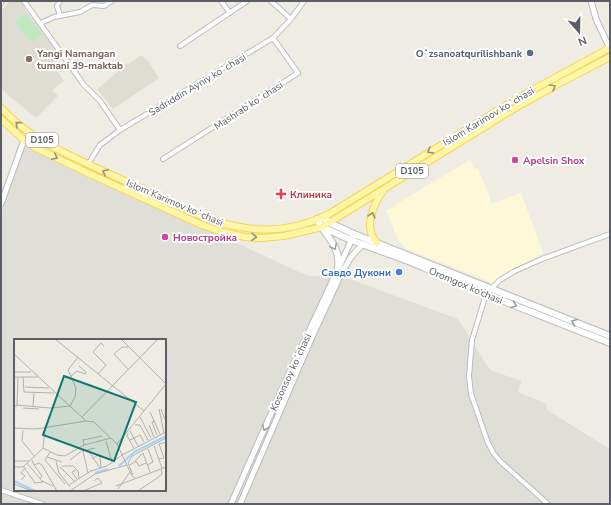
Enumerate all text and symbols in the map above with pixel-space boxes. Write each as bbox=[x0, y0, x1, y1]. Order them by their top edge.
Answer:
north arrow bbox=[559, 12, 599, 52]
text: N bbox=[576, 32, 589, 49]
place label: Yangi Namangan tumani 39-maktab bbox=[36, 47, 123, 73]
place label: Oʻzsanoatqurilishbank bbox=[416, 47, 523, 61]
marker: Oʻzsanoatqurilishbank bbox=[525, 48, 535, 58]
street label: Sadriddin Ayniy koʻchasi bbox=[146, 50, 249, 120]
marker: Yangi Namangan tumani 39-maktab bbox=[24, 54, 34, 64]
street label: Mashrab koʻchasi bbox=[211, 78, 286, 133]
street label: Islom Karimov koʻchasi bbox=[440, 84, 537, 150]
one-way arrow bbox=[549, 84, 556, 91]
one-way arrow bbox=[15, 121, 23, 129]
road number: D105 bbox=[26, 133, 58, 147]
one-way arrow bbox=[427, 147, 434, 154]
one-way arrow bbox=[51, 152, 59, 160]
place label: Apelsin Shox bbox=[523, 154, 585, 168]
marker: Apelsin Shox bbox=[510, 155, 520, 165]
road number: D105 bbox=[396, 164, 428, 178]
one-way arrow bbox=[102, 169, 109, 177]
street label: Islom Karimov koʻchasi bbox=[124, 176, 225, 230]
marker: Клиника bbox=[275, 188, 287, 200]
place label: Клиника bbox=[290, 188, 332, 202]
one-way arrow bbox=[367, 212, 376, 219]
place label: Новостройка bbox=[173, 231, 237, 245]
marker: Новостройка bbox=[160, 232, 170, 242]
one-way arrow bbox=[251, 233, 257, 242]
one-way arrow bbox=[330, 242, 337, 250]
street label: Oromgox ko‘chasi bbox=[426, 264, 505, 308]
place label: Савдо Дукони bbox=[321, 266, 391, 280]
marker: Савдо Дукони bbox=[394, 267, 404, 277]
one-way arrow bbox=[510, 301, 517, 309]
one-way arrow bbox=[570, 318, 577, 326]
street label: Kosonsoy koʻchasi bbox=[267, 331, 315, 413]
inset map bbox=[14, 339, 166, 491]
one-way arrow bbox=[262, 424, 270, 431]

